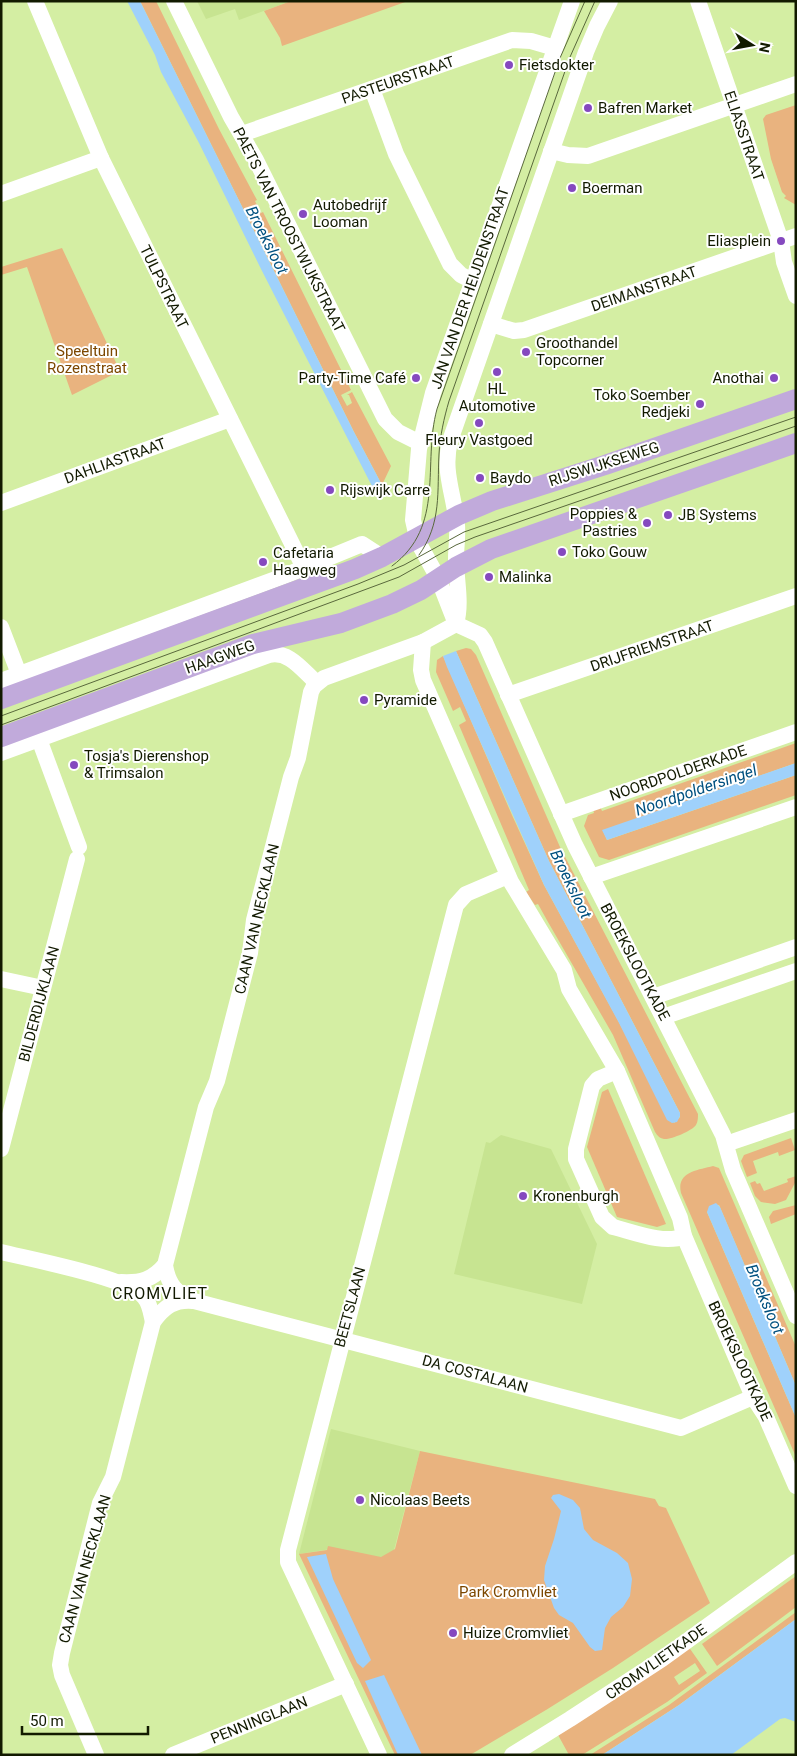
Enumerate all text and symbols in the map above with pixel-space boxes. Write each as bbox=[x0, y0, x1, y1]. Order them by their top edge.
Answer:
north arrow bbox=[727, 20, 777, 70]
text: N bbox=[756, 41, 774, 54]
street label: PASTEURSTRAAT bbox=[339, 52, 457, 108]
place label: Fietsdokter bbox=[519, 56, 594, 74]
marker: Fietsdokter bbox=[503, 59, 515, 71]
street label: ELIASSTRAAT bbox=[720, 89, 768, 184]
place label: Bafren Market bbox=[598, 99, 692, 117]
marker: Bafren Market bbox=[582, 102, 594, 114]
street label: PAETS VAN TROOSTWIJKSTRAAT bbox=[229, 124, 349, 336]
place label: Boerman bbox=[582, 179, 643, 197]
marker: Boerman bbox=[566, 182, 578, 194]
street label: JAN VAN DER HEIJDENSTRAAT bbox=[427, 185, 513, 391]
place label: Autobedrijf Looman bbox=[313, 196, 387, 231]
water label: Broeksloot bbox=[242, 203, 293, 278]
marker: Autobedrijf Looman bbox=[297, 208, 309, 220]
place label: Eliasplein bbox=[707, 232, 771, 250]
marker: Eliasplein bbox=[775, 235, 787, 247]
street label: TULPSTRAAT bbox=[136, 242, 192, 332]
street label: DEIMANSTRAAT bbox=[589, 262, 699, 316]
place label: Groothandel Topcorner bbox=[536, 334, 618, 369]
park label: Speeltuin Rozenstraat bbox=[47, 342, 127, 377]
marker: Groothandel Topcorner bbox=[520, 346, 532, 358]
marker: HL Automotive bbox=[491, 366, 503, 378]
place label: Party-Time Café bbox=[299, 369, 406, 387]
place label: Anothai bbox=[712, 369, 764, 387]
marker: Party-Time Café bbox=[410, 372, 422, 384]
marker: Anothai bbox=[768, 372, 780, 384]
place label: HL Automotive bbox=[459, 380, 535, 415]
place label: Toko Soember Redjeki bbox=[593, 386, 690, 421]
marker: Toko Soember Redjeki bbox=[694, 398, 706, 410]
marker: Fleury Vastgoed bbox=[473, 417, 485, 429]
place label: Fleury Vastgoed bbox=[425, 431, 533, 449]
street label: DAHLIASTRAAT bbox=[62, 434, 168, 488]
street label: RIJSWIJKSEWEG bbox=[546, 438, 662, 490]
place label: Baydo bbox=[490, 469, 531, 487]
marker: Baydo bbox=[474, 472, 486, 484]
place label: Rijswijk Carre bbox=[340, 481, 430, 499]
marker: Rijswijk Carre bbox=[324, 484, 336, 496]
place label: Poppies & Pastries bbox=[570, 505, 638, 540]
place label: JB Systems bbox=[678, 506, 757, 524]
marker: JB Systems bbox=[662, 509, 674, 521]
marker: Poppies & Pastries bbox=[641, 517, 653, 529]
place label: Toko Gouw bbox=[572, 543, 647, 561]
place label: Cafetaria Haagweg bbox=[273, 544, 336, 579]
marker: Toko Gouw bbox=[556, 546, 568, 558]
marker: Cafetaria Haagweg bbox=[257, 556, 269, 568]
place label: Malinka bbox=[499, 568, 552, 586]
marker: Malinka bbox=[483, 571, 495, 583]
street label: DRIJFRIEMSTRAAT bbox=[588, 616, 716, 676]
street label: HAAGWEG bbox=[183, 636, 257, 678]
place label: Pyramide bbox=[374, 691, 437, 709]
marker: Pyramide bbox=[358, 694, 370, 706]
street label: NOORDPOLDERKADE bbox=[607, 741, 749, 805]
place label: Tosja's Dierenshop & Trimsalon bbox=[84, 747, 209, 782]
marker: Tosja's Dierenshop & Trimsalon bbox=[68, 759, 80, 771]
water label: Noordpoldersingel bbox=[633, 760, 759, 820]
street label: CAAN VAN NECKLAAN bbox=[231, 842, 283, 996]
water label: Broeksloot bbox=[546, 846, 596, 922]
street label: BROEKSLOOTKADE bbox=[596, 900, 674, 1024]
street label: BILDERDIJKLAAN bbox=[15, 944, 63, 1064]
place label: Kronenburgh bbox=[533, 1187, 619, 1205]
marker: Kronenburgh bbox=[517, 1190, 529, 1202]
water label: Broeksloot bbox=[742, 1261, 789, 1338]
street label: BEETSLAAN bbox=[331, 1265, 369, 1349]
district label: CROMVLIET bbox=[112, 1284, 208, 1303]
street label: BROEKSLOOTKADE bbox=[704, 1298, 776, 1424]
street label: DA COSTALAAN bbox=[420, 1351, 530, 1397]
place label: Nicolaas Beets bbox=[370, 1491, 470, 1509]
street label: CAAN VAN NECKLAAN bbox=[55, 1493, 115, 1645]
marker: Nicolaas Beets bbox=[354, 1494, 366, 1506]
park label: Park Cromvliet bbox=[459, 1583, 557, 1601]
street label: CROMVLIETKADE bbox=[602, 1620, 710, 1704]
place label: Huize Cromvliet bbox=[463, 1624, 569, 1642]
marker: Huize Cromvliet bbox=[447, 1627, 459, 1639]
street label: PENNINGLAAN bbox=[208, 1692, 310, 1748]
scale bar bbox=[22, 1704, 149, 1736]
text: 50 m bbox=[30, 1712, 64, 1730]

